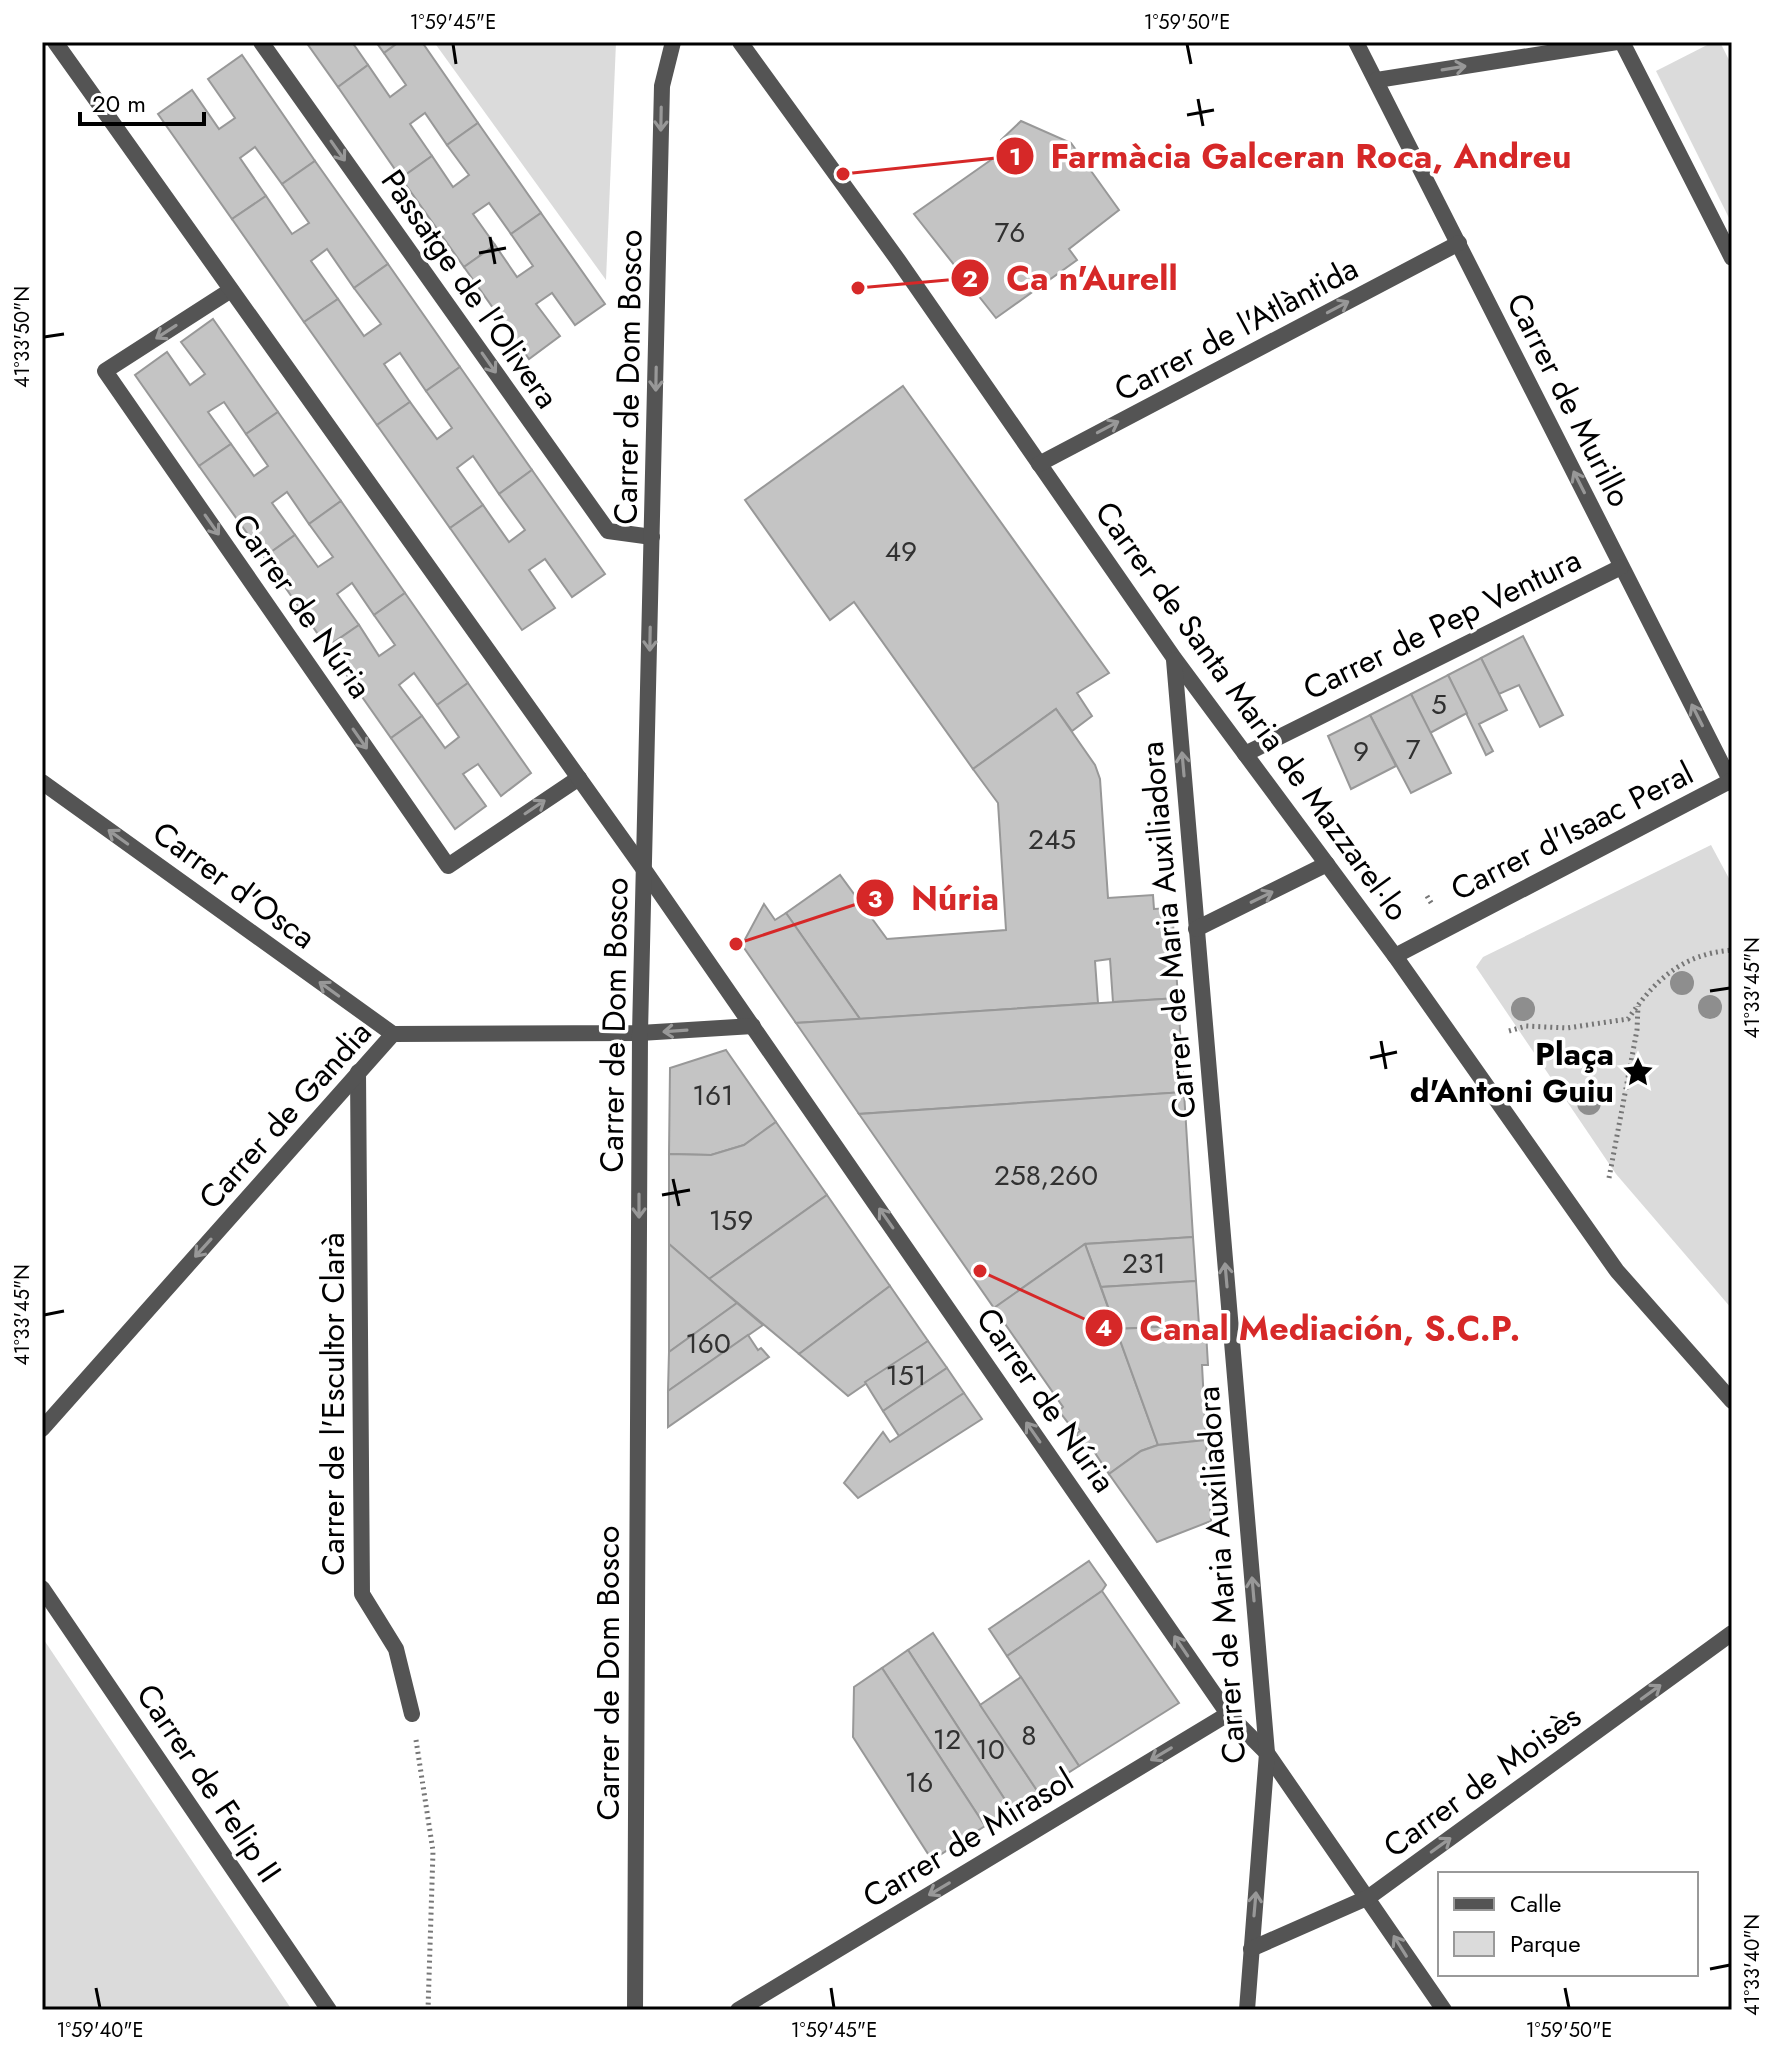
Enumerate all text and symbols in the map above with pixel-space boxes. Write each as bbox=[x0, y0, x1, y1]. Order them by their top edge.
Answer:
text: 1°59'45"E bbox=[410, 8, 496, 37]
text: 1°59'50"E bbox=[1144, 8, 1230, 37]
one-way arrow bbox=[1441, 60, 1467, 75]
scale bar bbox=[80, 76, 204, 126]
text: 20 m bbox=[92, 86, 146, 121]
one-way arrow bbox=[654, 105, 669, 132]
callout: Farmàcia Galceran Roca, Andreu bbox=[995, 127, 1588, 185]
text: Farmàcia Galceran Roca, Andreu bbox=[1050, 132, 1572, 181]
text: 1 bbox=[1009, 139, 1021, 174]
one-way arrow bbox=[330, 140, 346, 162]
street label: Passatge de l'Olivera bbox=[370, 160, 570, 418]
house number: 76 bbox=[995, 212, 1025, 253]
street label: Carrer de Dom Bosco bbox=[602, 229, 654, 525]
street label: Carrer de l'Atlàntida bbox=[1106, 245, 1366, 413]
callout: Ca n'Aurell bbox=[950, 249, 1194, 307]
text: Ca n'Aurell bbox=[1006, 254, 1178, 303]
text: 2 bbox=[962, 261, 978, 296]
street label: Carrer de Murillo bbox=[1495, 285, 1643, 515]
text: 41°33'50"N bbox=[8, 286, 37, 388]
one-way arrow bbox=[1326, 298, 1350, 314]
one-way arrow bbox=[155, 324, 177, 341]
one-way arrow bbox=[481, 352, 497, 374]
one-way arrow bbox=[648, 365, 663, 392]
one-way arrow bbox=[1096, 419, 1119, 435]
one-way arrow bbox=[1571, 471, 1587, 495]
street label: Carrer de Santa Maria de Mazzarel·lo bbox=[1084, 492, 1420, 930]
street label: Carrer de Núria bbox=[221, 504, 383, 708]
one-way arrow bbox=[204, 514, 220, 536]
house number: 49 bbox=[885, 531, 917, 572]
street label: Carrer de Pep Ventura bbox=[1295, 537, 1589, 711]
one-way arrow bbox=[643, 625, 658, 652]
house number: 5 bbox=[1431, 684, 1447, 725]
one-way arrow bbox=[1688, 703, 1704, 727]
one-way arrow bbox=[352, 728, 368, 750]
house number: 7 bbox=[1406, 729, 1421, 770]
house number: 9 bbox=[1353, 731, 1369, 772]
street label: Carrer de Maria Auxiliadora bbox=[1129, 740, 1207, 1120]
street label: Carrer d'Isaac Peral bbox=[1443, 750, 1701, 912]
one-way arrow bbox=[1175, 751, 1190, 778]
one-way arrow bbox=[524, 799, 546, 815]
street label: Carrer d'Osca bbox=[143, 810, 325, 960]
house number: 245 bbox=[1028, 819, 1076, 860]
one-way arrow bbox=[108, 829, 130, 845]
callout: Núria bbox=[855, 869, 1015, 927]
text: Núria bbox=[911, 874, 999, 923]
street label: Carrer de Dom Bosco bbox=[588, 877, 640, 1173]
text: 3 bbox=[868, 881, 883, 916]
one-way arrow bbox=[1249, 888, 1273, 904]
text: 41°33'45"N bbox=[1738, 937, 1767, 1039]
one-way arrow bbox=[319, 980, 341, 997]
street label: Carrer de Gandia bbox=[188, 1011, 382, 1219]
one-way arrow bbox=[662, 1024, 689, 1039]
place label: Plaça d'Antoni Guiu bbox=[1410, 1031, 1614, 1114]
place icon: Plaça d'Antoni Guiu bbox=[1621, 1055, 1655, 1089]
house number: 161 bbox=[692, 1075, 734, 1116]
house number: 258,260 bbox=[994, 1155, 1098, 1196]
one-way arrow bbox=[631, 1192, 647, 1219]
house number: 159 bbox=[709, 1200, 753, 1241]
one-way arrow bbox=[877, 1207, 894, 1229]
street label: Carrer de l'Escultor Clarà bbox=[310, 1232, 356, 1576]
one-way arrow bbox=[194, 1237, 212, 1257]
house number: 231 bbox=[1122, 1243, 1166, 1284]
one-way arrow bbox=[1218, 1262, 1233, 1289]
text: 41°33'45"N bbox=[8, 1264, 37, 1366]
street label: Carrer de Núria bbox=[965, 1298, 1127, 1502]
callout: Canal Mediación, S.C.P. bbox=[1084, 1299, 1537, 1357]
text: Canal Mediación, S.C.P. bbox=[1139, 1304, 1521, 1353]
text: 4 bbox=[1096, 1310, 1112, 1345]
house number: 160 bbox=[685, 1323, 731, 1364]
house number: 151 bbox=[886, 1355, 927, 1396]
street label: Carrer de Maria Auxiliadora bbox=[1185, 1385, 1257, 1765]
one-way arrow bbox=[1025, 1421, 1042, 1443]
street label: Carrer de Dom Bosco bbox=[585, 1526, 631, 1820]
one-way arrow bbox=[1245, 1576, 1260, 1603]
one-way arrow bbox=[1173, 1635, 1189, 1657]
street label: Carrer de Felip II bbox=[125, 1674, 293, 1892]
one-way arrow bbox=[1640, 1684, 1662, 1700]
street label: Carrer de Moisès bbox=[1374, 1694, 1590, 1868]
house number: 8 bbox=[1021, 1715, 1037, 1756]
house number: 12 bbox=[933, 1719, 961, 1760]
house number: 10 bbox=[975, 1729, 1005, 1770]
one-way arrow bbox=[1150, 1746, 1173, 1762]
street label: Carrer de Mirasol bbox=[854, 1757, 1082, 1919]
house number: 16 bbox=[905, 1762, 933, 1803]
one-way arrow bbox=[1430, 1837, 1452, 1853]
legend bbox=[1438, 1872, 1698, 1976]
one-way arrow bbox=[928, 1881, 951, 1897]
text: Calle bbox=[1510, 1886, 1561, 1921]
one-way arrow bbox=[1247, 1891, 1262, 1918]
text: 41°33'40"N bbox=[1738, 1914, 1767, 2016]
text: Parque bbox=[1510, 1926, 1581, 1961]
one-way arrow bbox=[1391, 1935, 1408, 1957]
text: 1°59'40"E bbox=[56, 2016, 144, 2045]
text: 1°59'45"E bbox=[791, 2016, 877, 2045]
text: 1°59'50"E bbox=[1526, 2016, 1612, 2045]

